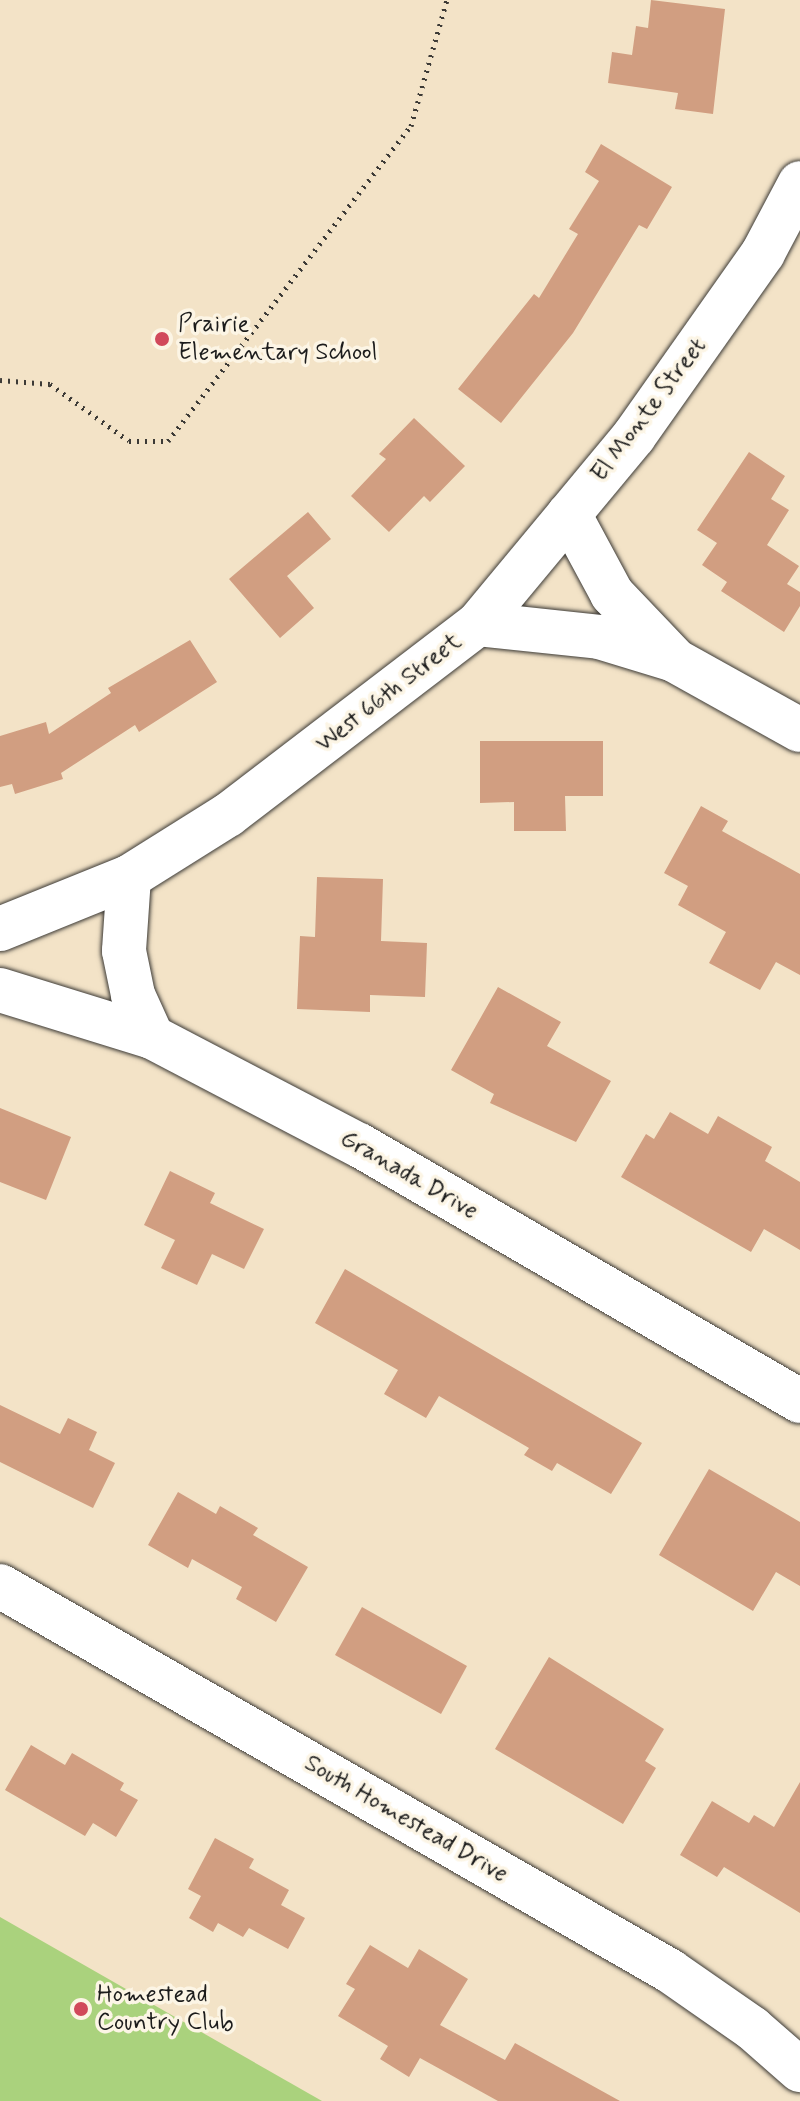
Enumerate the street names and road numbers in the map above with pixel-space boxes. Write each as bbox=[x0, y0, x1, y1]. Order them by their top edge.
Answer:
street label: El Monte Street bbox=[587, 334, 711, 486]
street label: West 66th Street bbox=[311, 627, 467, 759]
street label: Granada Drive bbox=[336, 1124, 482, 1226]
street label: South Homestead Drive bbox=[300, 1749, 512, 1889]

